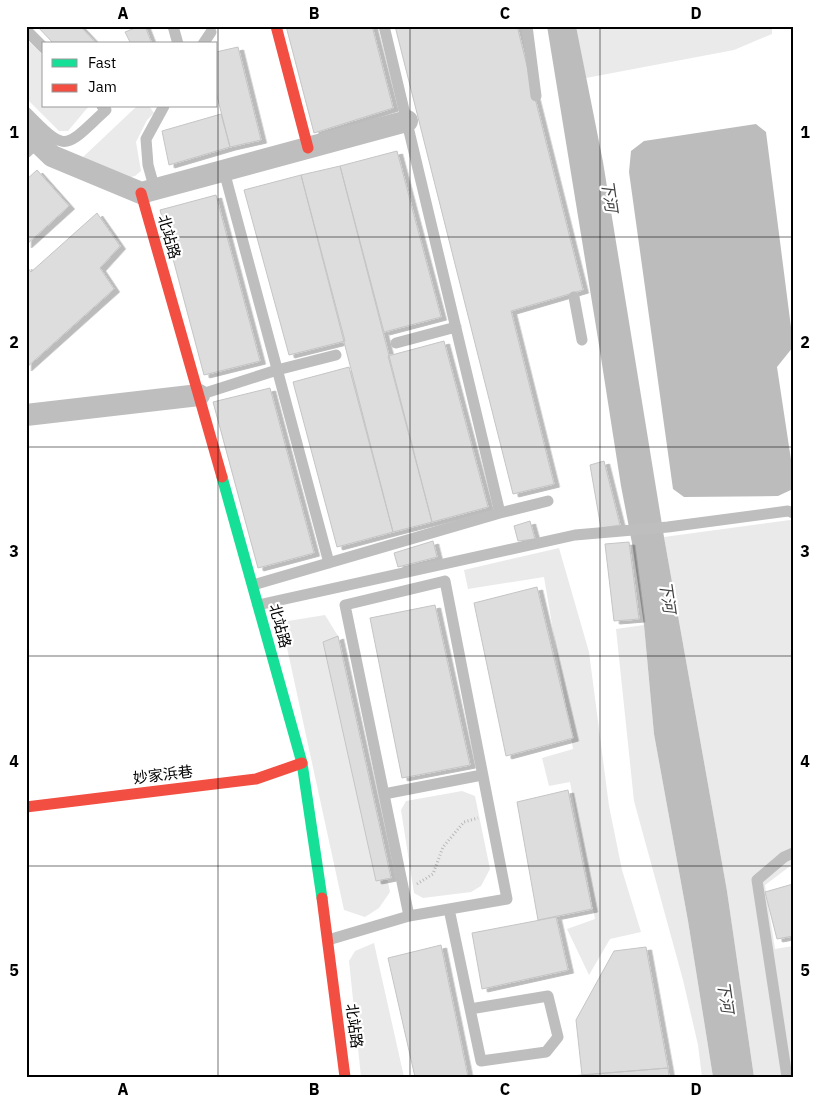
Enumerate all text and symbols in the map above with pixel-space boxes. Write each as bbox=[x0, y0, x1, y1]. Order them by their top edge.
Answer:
text: A bbox=[118, 3, 129, 23]
text: B bbox=[309, 3, 320, 23]
text: C bbox=[500, 3, 510, 23]
text: D bbox=[690, 3, 702, 23]
legend bbox=[42, 42, 218, 108]
text: Fast bbox=[88, 53, 116, 72]
text: Jam bbox=[88, 77, 117, 96]
text: 1 bbox=[9, 122, 19, 142]
text: 1 bbox=[800, 122, 810, 142]
water label: 下河 bbox=[598, 179, 623, 216]
street label: 北站路 bbox=[154, 213, 185, 261]
text: 2 bbox=[9, 332, 19, 352]
text: 2 bbox=[800, 332, 810, 352]
text: 3 bbox=[9, 541, 19, 561]
text: 3 bbox=[800, 541, 810, 561]
water label: 下河 bbox=[656, 580, 681, 617]
street label: 北站路 bbox=[265, 602, 295, 650]
text: 4 bbox=[9, 751, 19, 771]
text: 4 bbox=[800, 751, 810, 771]
street label: 妙家浜巷 bbox=[132, 761, 194, 788]
text: 5 bbox=[9, 960, 19, 980]
text: 5 bbox=[800, 960, 810, 980]
water label: 下河 bbox=[714, 980, 739, 1017]
street label: 北站路 bbox=[342, 1002, 367, 1049]
text: A bbox=[118, 1079, 129, 1099]
text: B bbox=[309, 1079, 320, 1099]
text: C bbox=[500, 1079, 510, 1099]
text: D bbox=[690, 1079, 702, 1099]

